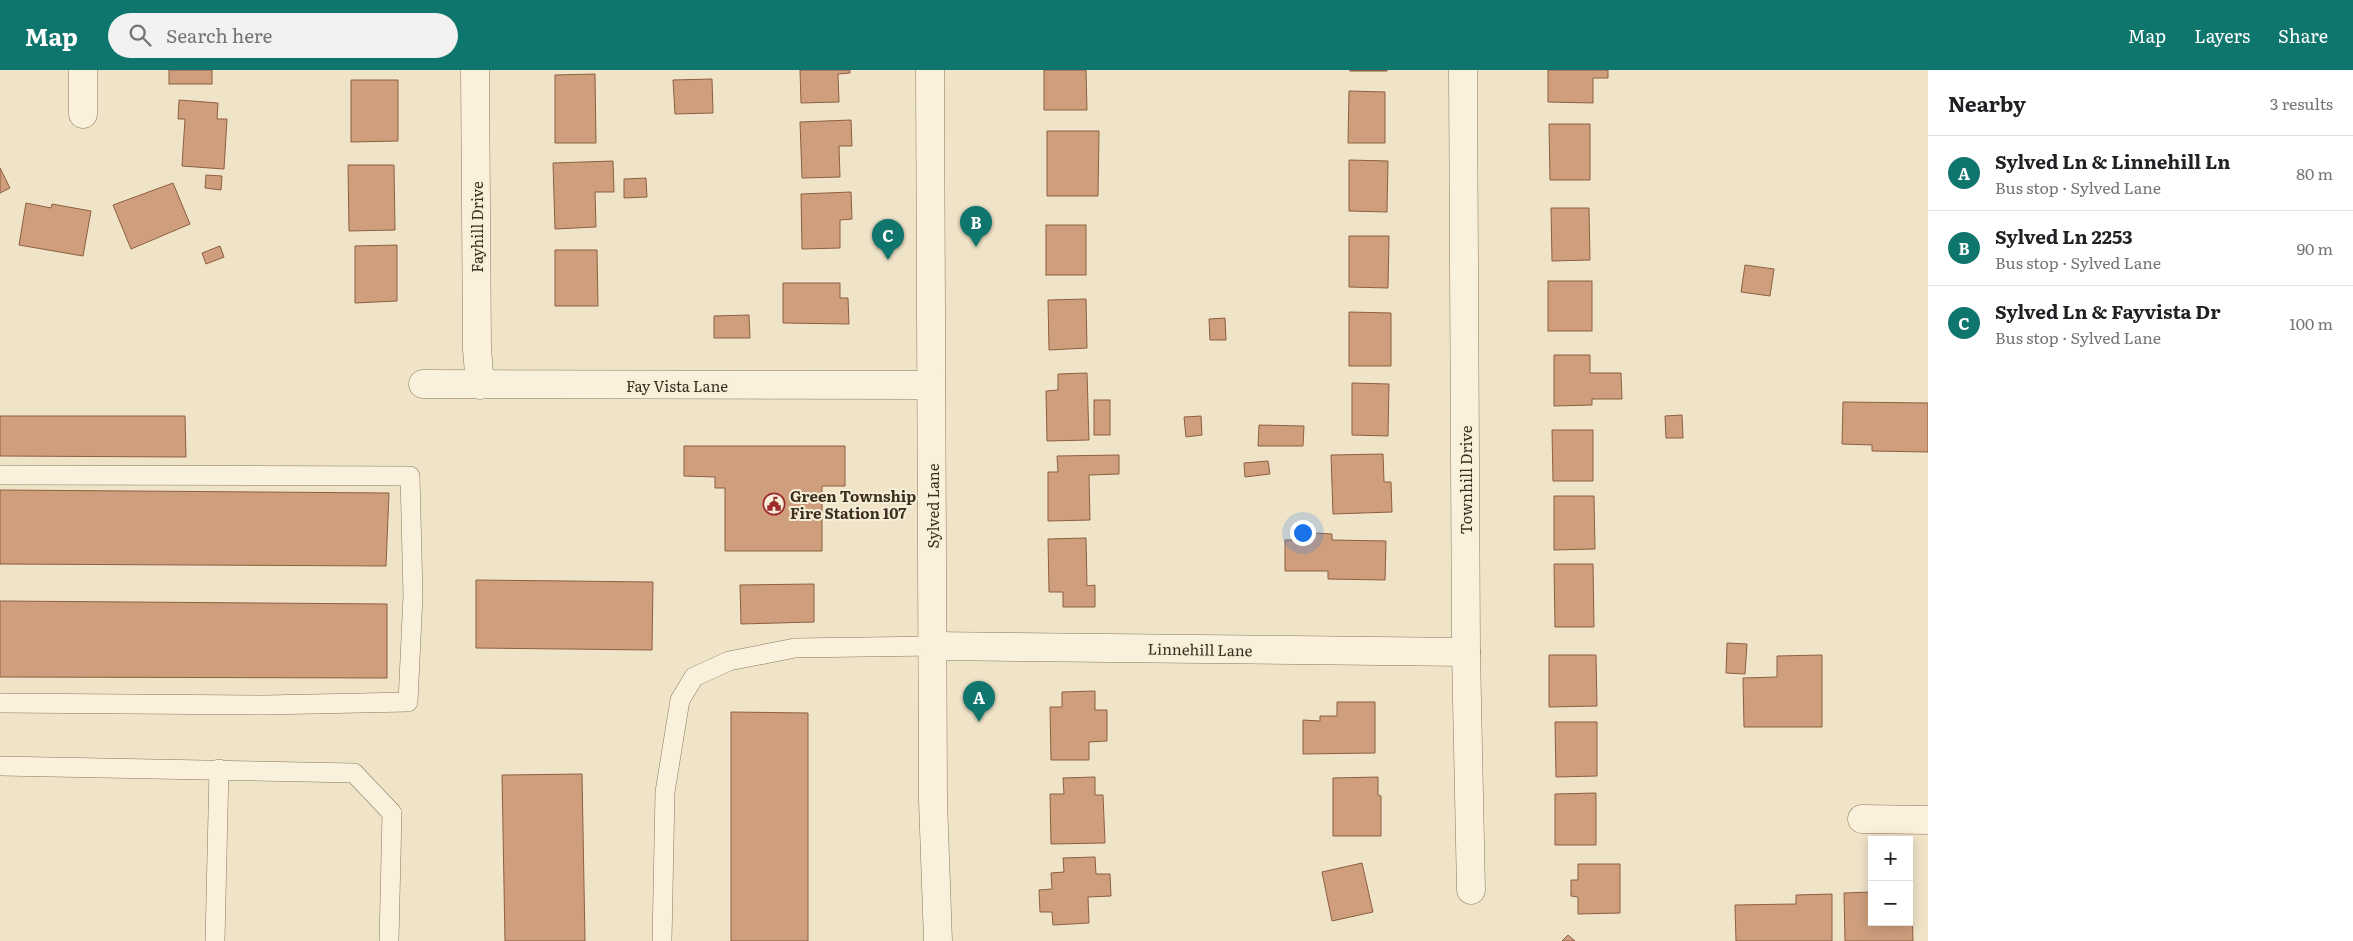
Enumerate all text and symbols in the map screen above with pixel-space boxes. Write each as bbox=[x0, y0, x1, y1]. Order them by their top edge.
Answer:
search box bbox=[108, 13, 458, 58]
text: Map bbox=[25, 18, 78, 53]
icon: search bbox=[126, 21, 154, 49]
text: Search here bbox=[166, 21, 272, 49]
text: Map bbox=[2128, 22, 2166, 49]
text: Layers bbox=[2194, 22, 2250, 49]
text: Share bbox=[2278, 22, 2328, 49]
text: Nearby bbox=[1948, 87, 2026, 118]
text: 3 results bbox=[2270, 91, 2333, 115]
text: Sylved Ln & Linnehill Ln bbox=[1995, 147, 2230, 175]
text: A bbox=[1958, 161, 1970, 185]
text: 80 m bbox=[2296, 161, 2333, 185]
text: Bus stop · Sylved Lane bbox=[1995, 175, 2161, 199]
street label: Fayhill Drive bbox=[465, 181, 488, 273]
pin: B bbox=[960, 206, 992, 247]
pin: C bbox=[872, 219, 904, 260]
text: Sylved Ln 2253 bbox=[1995, 222, 2133, 250]
text: B bbox=[1958, 236, 1970, 260]
text: 90 m bbox=[2297, 236, 2333, 260]
text: Bus stop · Sylved Lane bbox=[1995, 250, 2161, 274]
text: Sylved Ln & Fayvista Dr bbox=[1995, 297, 2220, 325]
text: C bbox=[1958, 311, 1970, 335]
text: 100 m bbox=[2289, 311, 2333, 335]
text: Bus stop · Sylved Lane bbox=[1995, 325, 2161, 349]
street label: Fay Vista Lane bbox=[626, 374, 728, 397]
street label: Townhill Drive bbox=[1454, 425, 1477, 534]
street label: Sylved Lane bbox=[921, 463, 944, 548]
place label: Green Township Fire Station 107 bbox=[790, 484, 916, 524]
public building icon: Green Township Fire Station 107 bbox=[762, 492, 786, 516]
your location bbox=[1290, 520, 1316, 546]
street label: Linnehill Lane bbox=[1147, 637, 1253, 661]
pin: A bbox=[963, 681, 995, 722]
map controls bbox=[1868, 836, 1913, 926]
button: + bbox=[1868, 836, 1913, 881]
button: − bbox=[1868, 881, 1913, 926]

